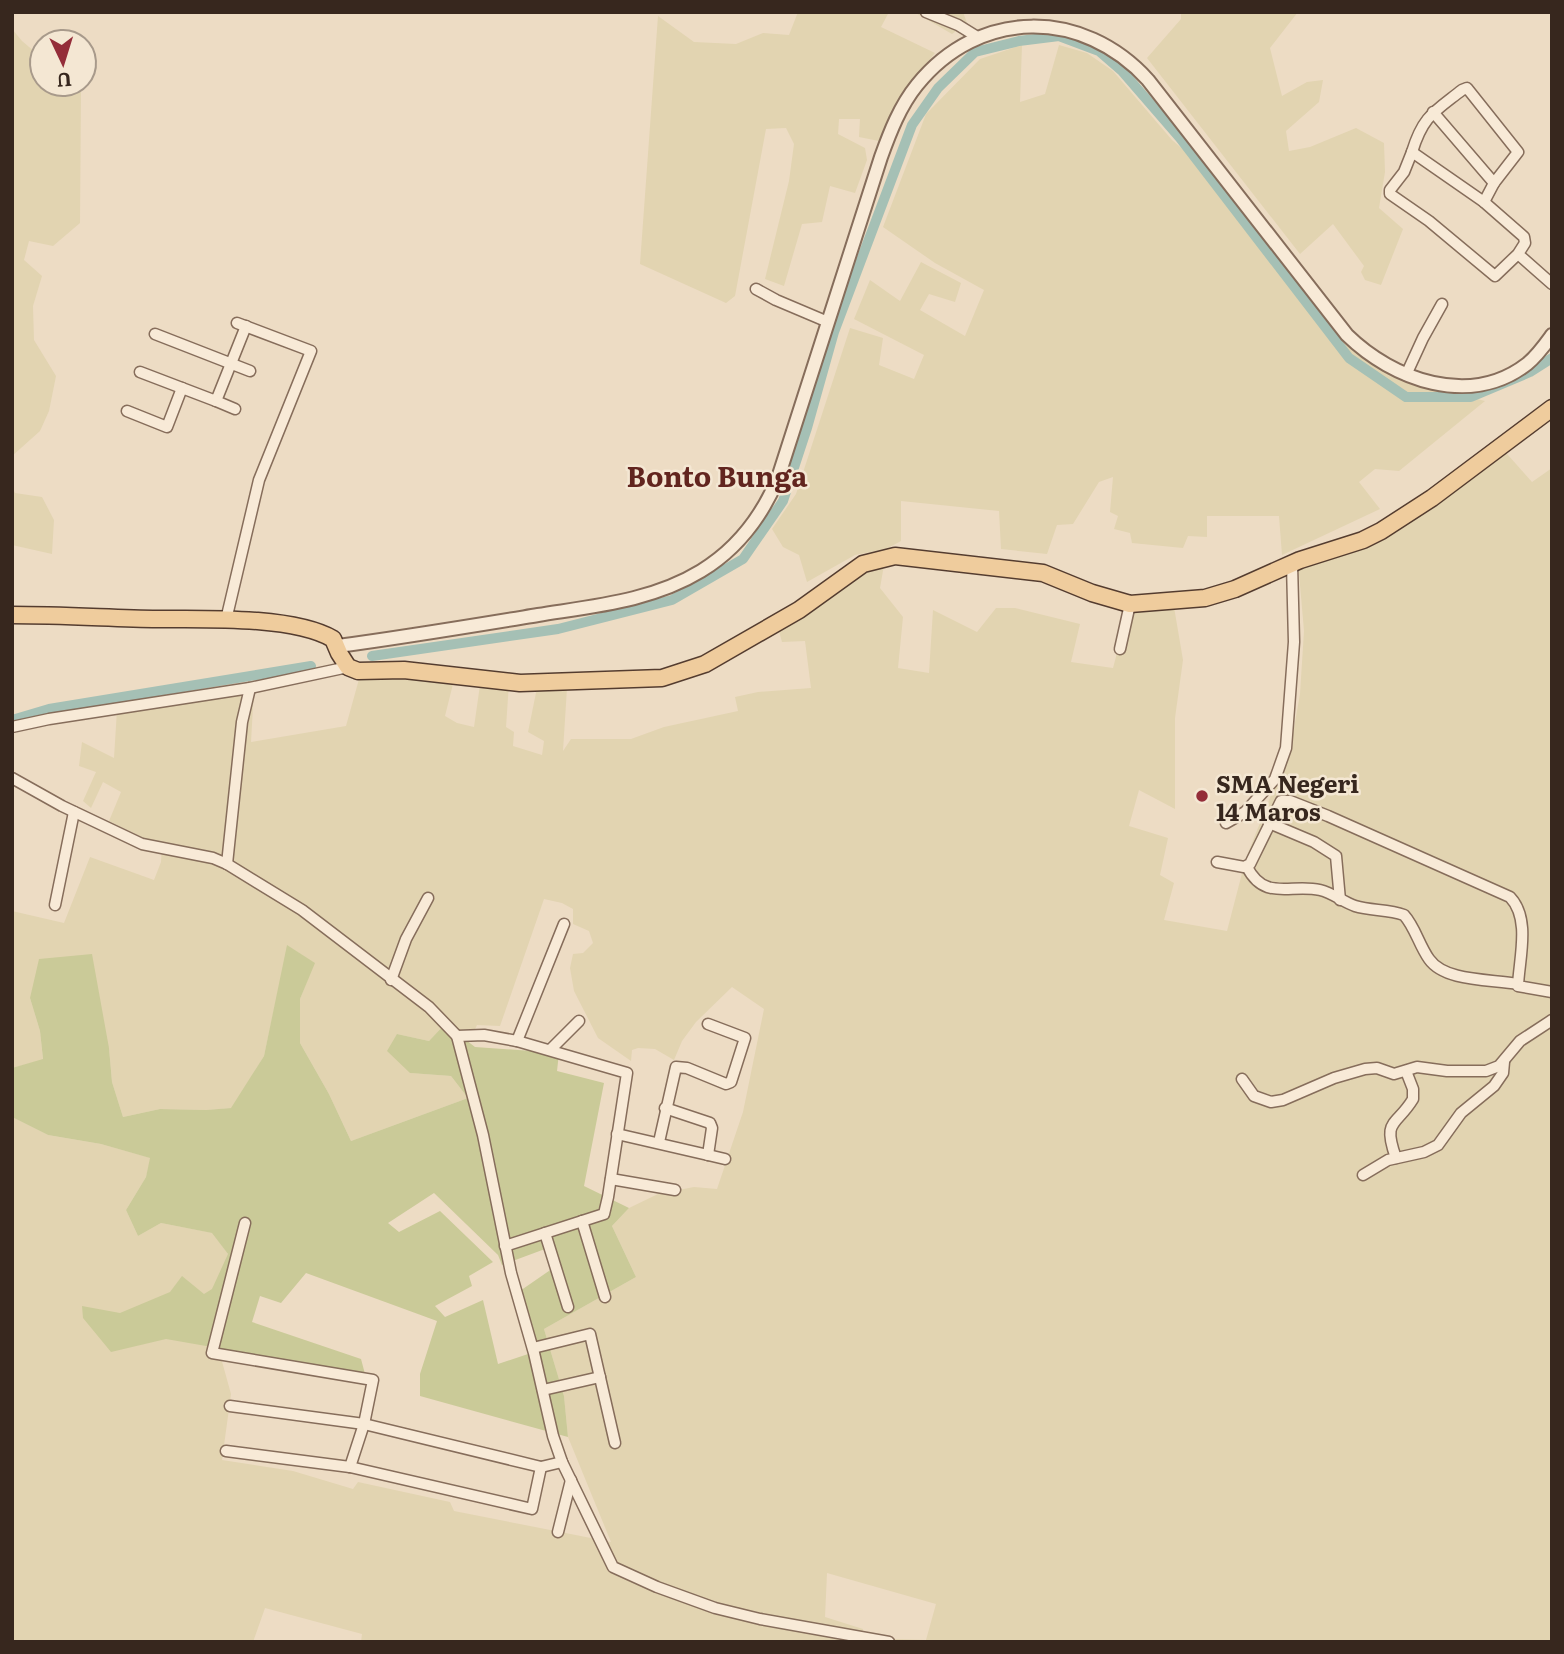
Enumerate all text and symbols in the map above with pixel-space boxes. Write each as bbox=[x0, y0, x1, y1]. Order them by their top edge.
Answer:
north arrow bbox=[28, 28, 98, 98]
text: U bbox=[56, 66, 73, 95]
district label: Bonto Bunga bbox=[627, 454, 808, 496]
place label: SMA Negeri 14 Maros bbox=[1216, 765, 1359, 828]
marker: SMA Negeri 14 Maros bbox=[1194, 788, 1210, 804]

